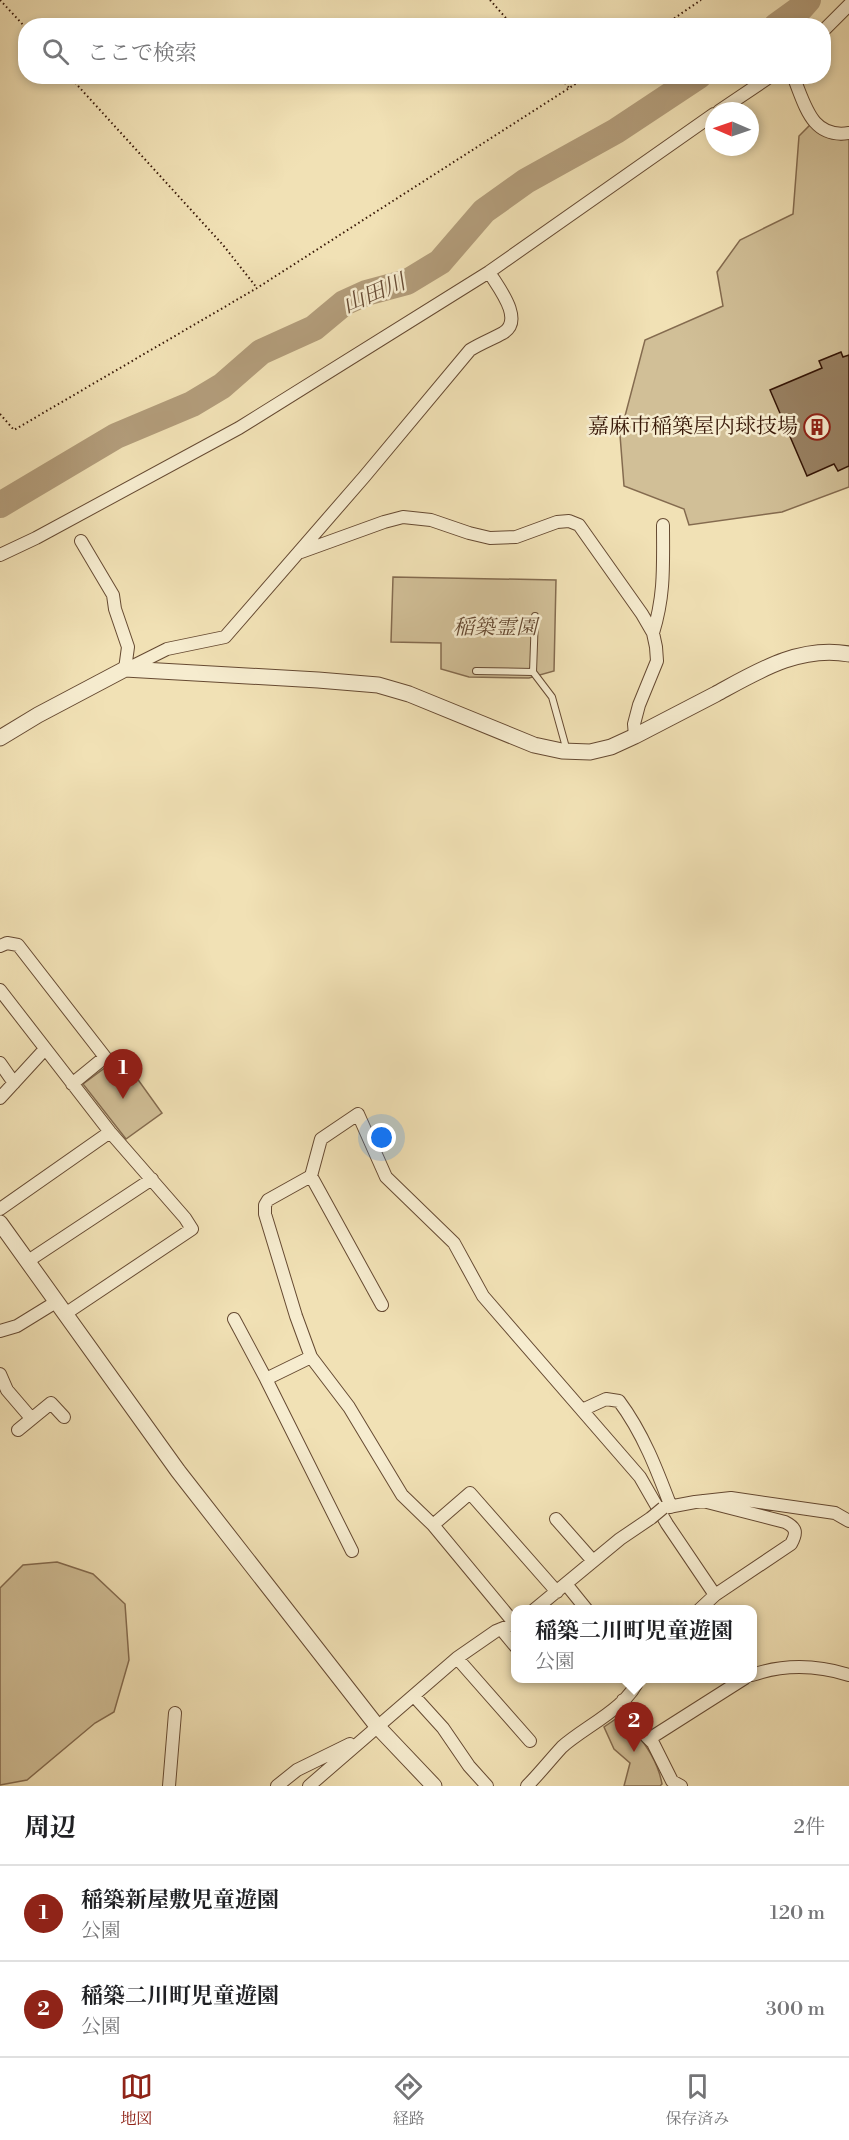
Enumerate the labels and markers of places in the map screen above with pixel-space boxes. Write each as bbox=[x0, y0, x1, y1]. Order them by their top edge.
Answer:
building icon: 嘉麻市稲築屋内球技場 bbox=[802, 412, 832, 442]
place label: 嘉麻市稲築屋内球技場 bbox=[588, 414, 798, 440]
pin: 1 bbox=[104, 1050, 142, 1099]
pin: 2 bbox=[614, 1702, 654, 1752]

